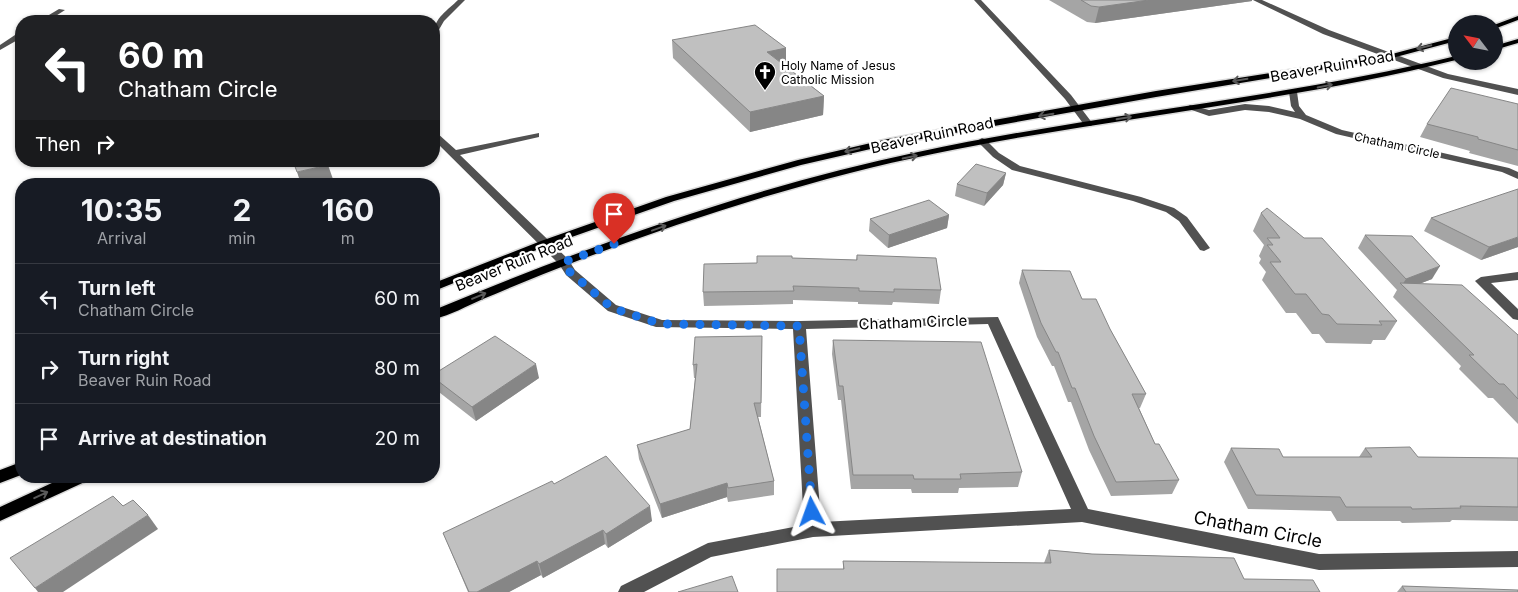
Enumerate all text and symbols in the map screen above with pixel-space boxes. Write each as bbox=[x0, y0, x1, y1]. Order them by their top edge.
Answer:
north arrow bbox=[1448, 15, 1502, 70]
map controls bbox=[1448, 15, 1503, 70]
text: 60 m bbox=[118, 34, 205, 76]
icon: left bbox=[35, 35, 100, 100]
one-way arrow bbox=[1417, 43, 1433, 53]
street label: Beaver Ruin Road bbox=[1269, 46, 1395, 86]
place label: Holy Name of Jesus Catholic Mission bbox=[781, 58, 895, 87]
church icon: Holy Name of Jesus Catholic Mission bbox=[753, 60, 777, 91]
one-way arrow bbox=[1233, 75, 1249, 85]
text: Chatham Circle bbox=[118, 76, 278, 102]
one-way arrow bbox=[1316, 81, 1332, 90]
one-way arrow bbox=[1038, 110, 1054, 120]
street label: Beaver Ruin Road bbox=[869, 113, 995, 157]
one-way arrow bbox=[1116, 113, 1132, 123]
street label: Chatham Circle bbox=[1353, 129, 1441, 161]
icon: right bbox=[91, 130, 119, 158]
text: Then bbox=[35, 133, 81, 156]
one-way arrow bbox=[844, 146, 860, 155]
one-way arrow bbox=[901, 151, 917, 161]
text: 10:35 bbox=[81, 192, 163, 228]
text: 2 bbox=[233, 192, 251, 228]
text: 160 bbox=[322, 192, 374, 228]
pin bbox=[593, 193, 635, 244]
icon: arrive bbox=[600, 200, 628, 228]
one-way arrow bbox=[651, 223, 666, 232]
text: Arrival bbox=[97, 228, 146, 248]
text: min bbox=[228, 228, 256, 248]
text: m bbox=[341, 228, 355, 248]
street label: Beaver Ruin Road bbox=[452, 231, 576, 295]
text: Turn left bbox=[78, 277, 156, 300]
icon: left bbox=[35, 285, 63, 313]
text: 60 m bbox=[374, 287, 420, 310]
one-way arrow bbox=[471, 290, 486, 300]
text: Chatham Circle bbox=[78, 300, 194, 320]
street label: Chatham Circle bbox=[858, 311, 968, 333]
text: Turn right bbox=[78, 347, 169, 370]
icon: right bbox=[35, 355, 63, 383]
text: 80 m bbox=[374, 357, 420, 380]
text: Beaver Ruin Road bbox=[78, 370, 211, 390]
icon: arrive bbox=[35, 425, 63, 453]
text: Arrive at destination bbox=[78, 427, 267, 450]
text: 20 m bbox=[374, 427, 420, 450]
position arrow bbox=[785, 485, 837, 537]
one-way arrow bbox=[33, 490, 48, 500]
street label: Chatham Circle bbox=[1192, 506, 1324, 552]

